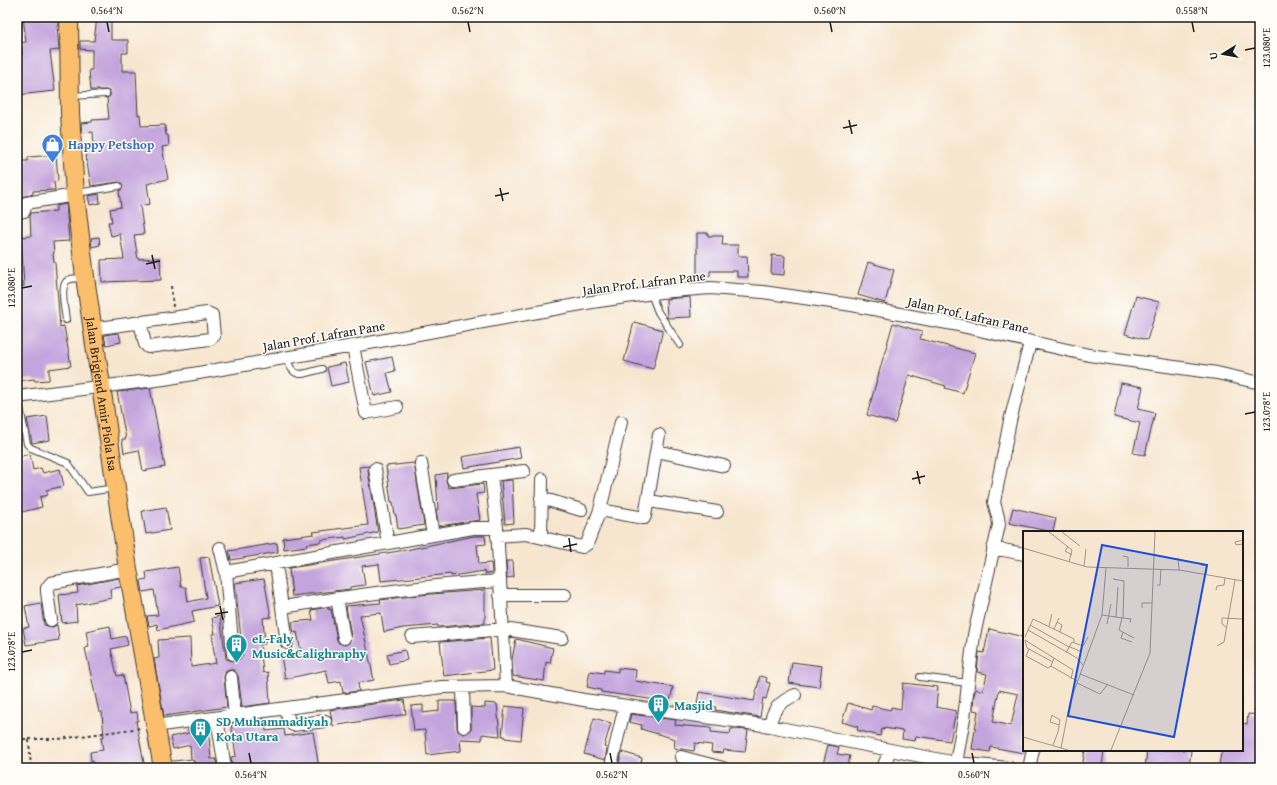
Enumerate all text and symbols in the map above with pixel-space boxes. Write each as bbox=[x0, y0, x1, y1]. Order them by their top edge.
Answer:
text: 0.564°N bbox=[91, 3, 123, 18]
text: 0.562°N bbox=[452, 3, 484, 18]
text: 0.560°N bbox=[814, 3, 846, 18]
text: 0.558°N bbox=[1176, 3, 1208, 18]
text: 123.080°E bbox=[1259, 28, 1274, 68]
north arrow bbox=[1203, 34, 1243, 74]
text: U bbox=[1205, 50, 1222, 61]
shop icon: Happy Petshop bbox=[39, 131, 65, 164]
place label: Happy Petshop bbox=[68, 135, 155, 154]
street label: Jalan Prof. Lafran Pane bbox=[579, 266, 707, 300]
text: 123.080°E bbox=[4, 268, 19, 308]
street label: Jalan Prof. Lafran Pane bbox=[904, 291, 1030, 338]
street label: Jalan Brigjend Amir Piola Isa bbox=[81, 314, 123, 473]
street label: Jalan Prof. Lafran Pane bbox=[259, 316, 387, 356]
text: 123.078°E bbox=[1259, 392, 1274, 432]
inset map bbox=[1023, 531, 1243, 751]
place label: eL-Faly Music&Calighraphy bbox=[252, 629, 367, 663]
text: 123.078°E bbox=[4, 632, 19, 672]
building icon: eL-Faly Music&Calighraphy bbox=[223, 632, 249, 665]
building icon: Masjid bbox=[645, 692, 671, 725]
place label: Masjid bbox=[674, 696, 713, 715]
place label: SD Muhammadiyah Kota Utara bbox=[216, 712, 329, 746]
building icon: SD Muhammadiyah Kota Utara bbox=[187, 715, 213, 748]
text: 0.564°N bbox=[235, 767, 267, 782]
text: 0.562°N bbox=[596, 767, 628, 782]
text: 0.560°N bbox=[958, 767, 990, 782]

